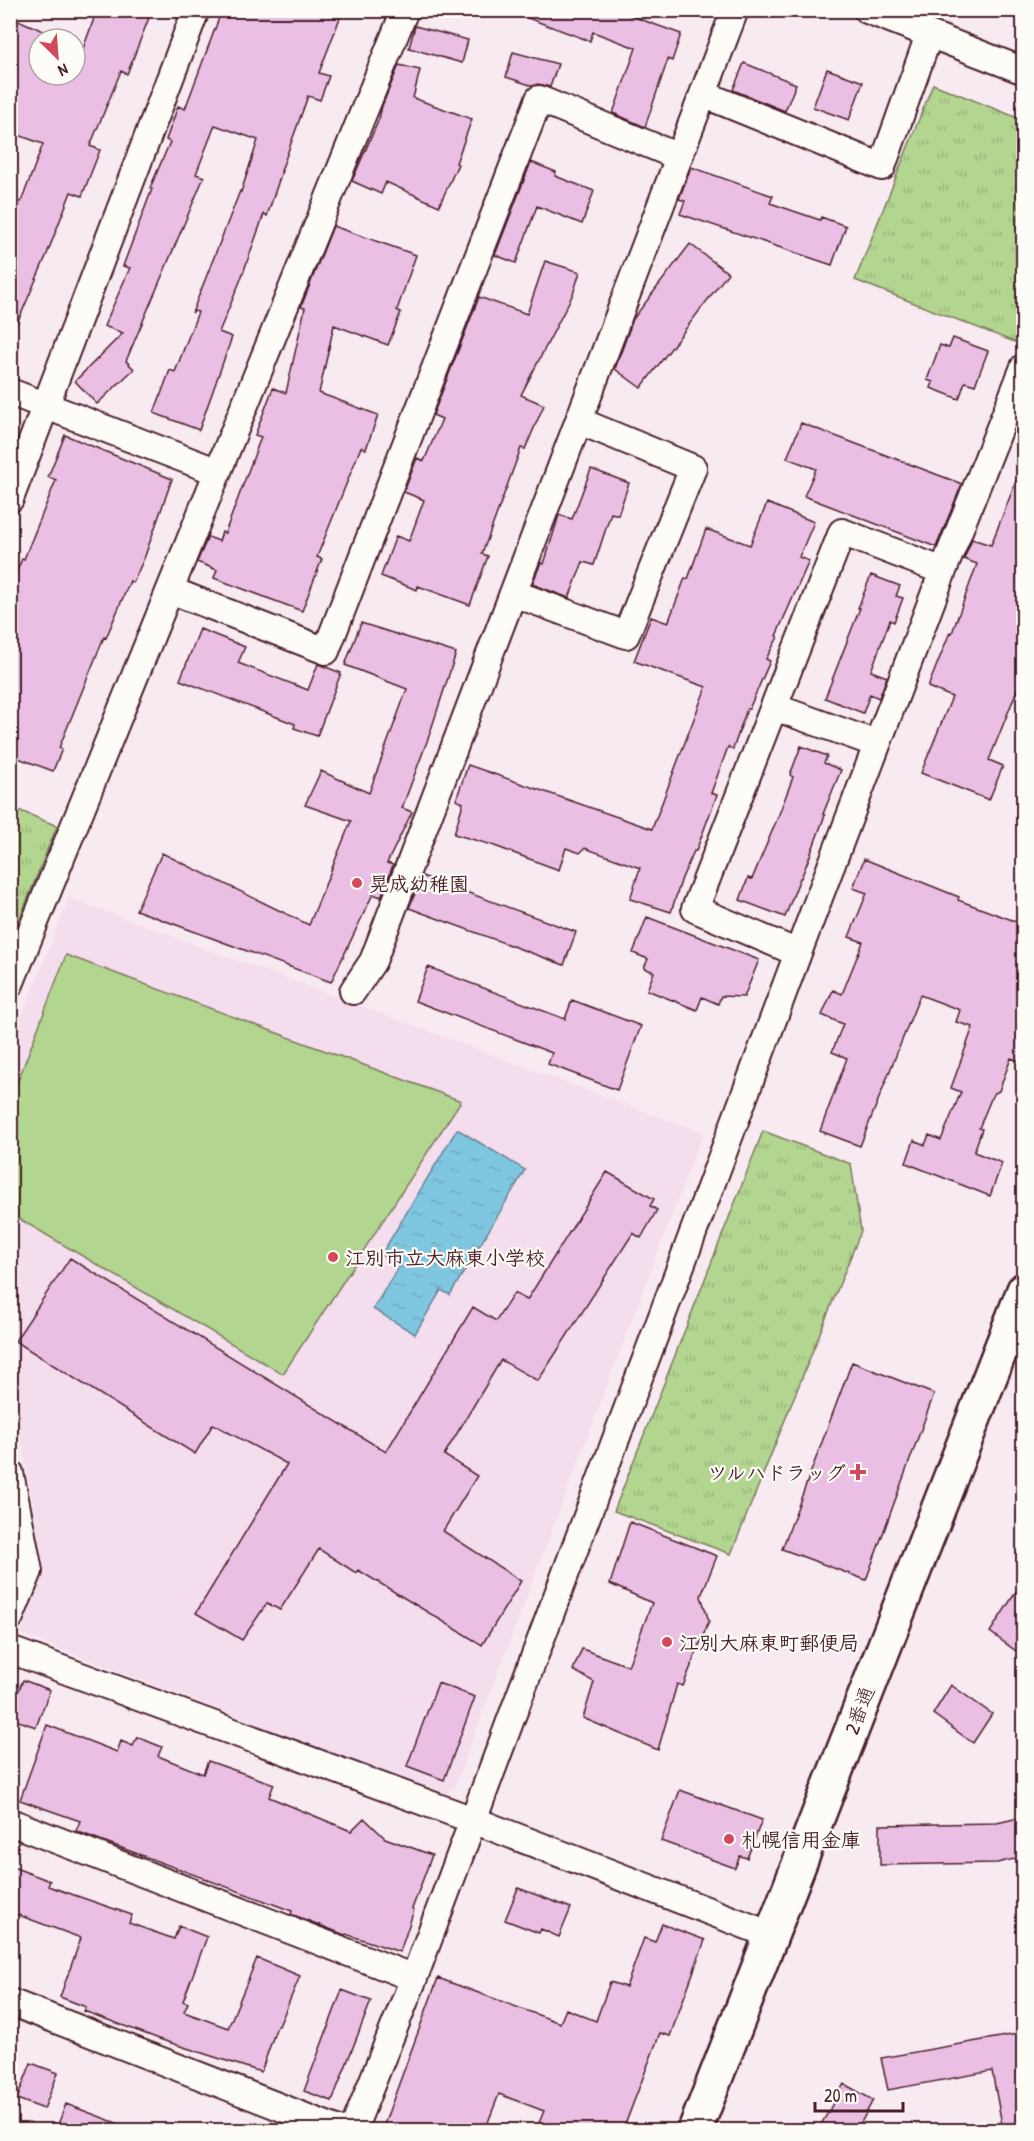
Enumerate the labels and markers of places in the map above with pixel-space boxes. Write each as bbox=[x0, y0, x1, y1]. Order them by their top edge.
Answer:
place label: 晃成幼稚園 bbox=[369, 870, 469, 897]
marker: 晃成幼稚園 bbox=[350, 876, 364, 890]
place label: 江別市立大麻東小学校 bbox=[345, 1244, 545, 1271]
marker: 江別市立大麻東小学校 bbox=[326, 1250, 340, 1264]
place label: ツルハドラッグ bbox=[707, 1459, 846, 1486]
marker: ツルハドラッグ bbox=[851, 1465, 865, 1479]
place label: 江別大麻東町郵便局 bbox=[679, 1629, 859, 1656]
marker: 江別大麻東町郵便局 bbox=[660, 1635, 674, 1649]
place label: 札幌信用金庫 bbox=[741, 1826, 861, 1853]
marker: 札幌信用金庫 bbox=[722, 1832, 736, 1846]

